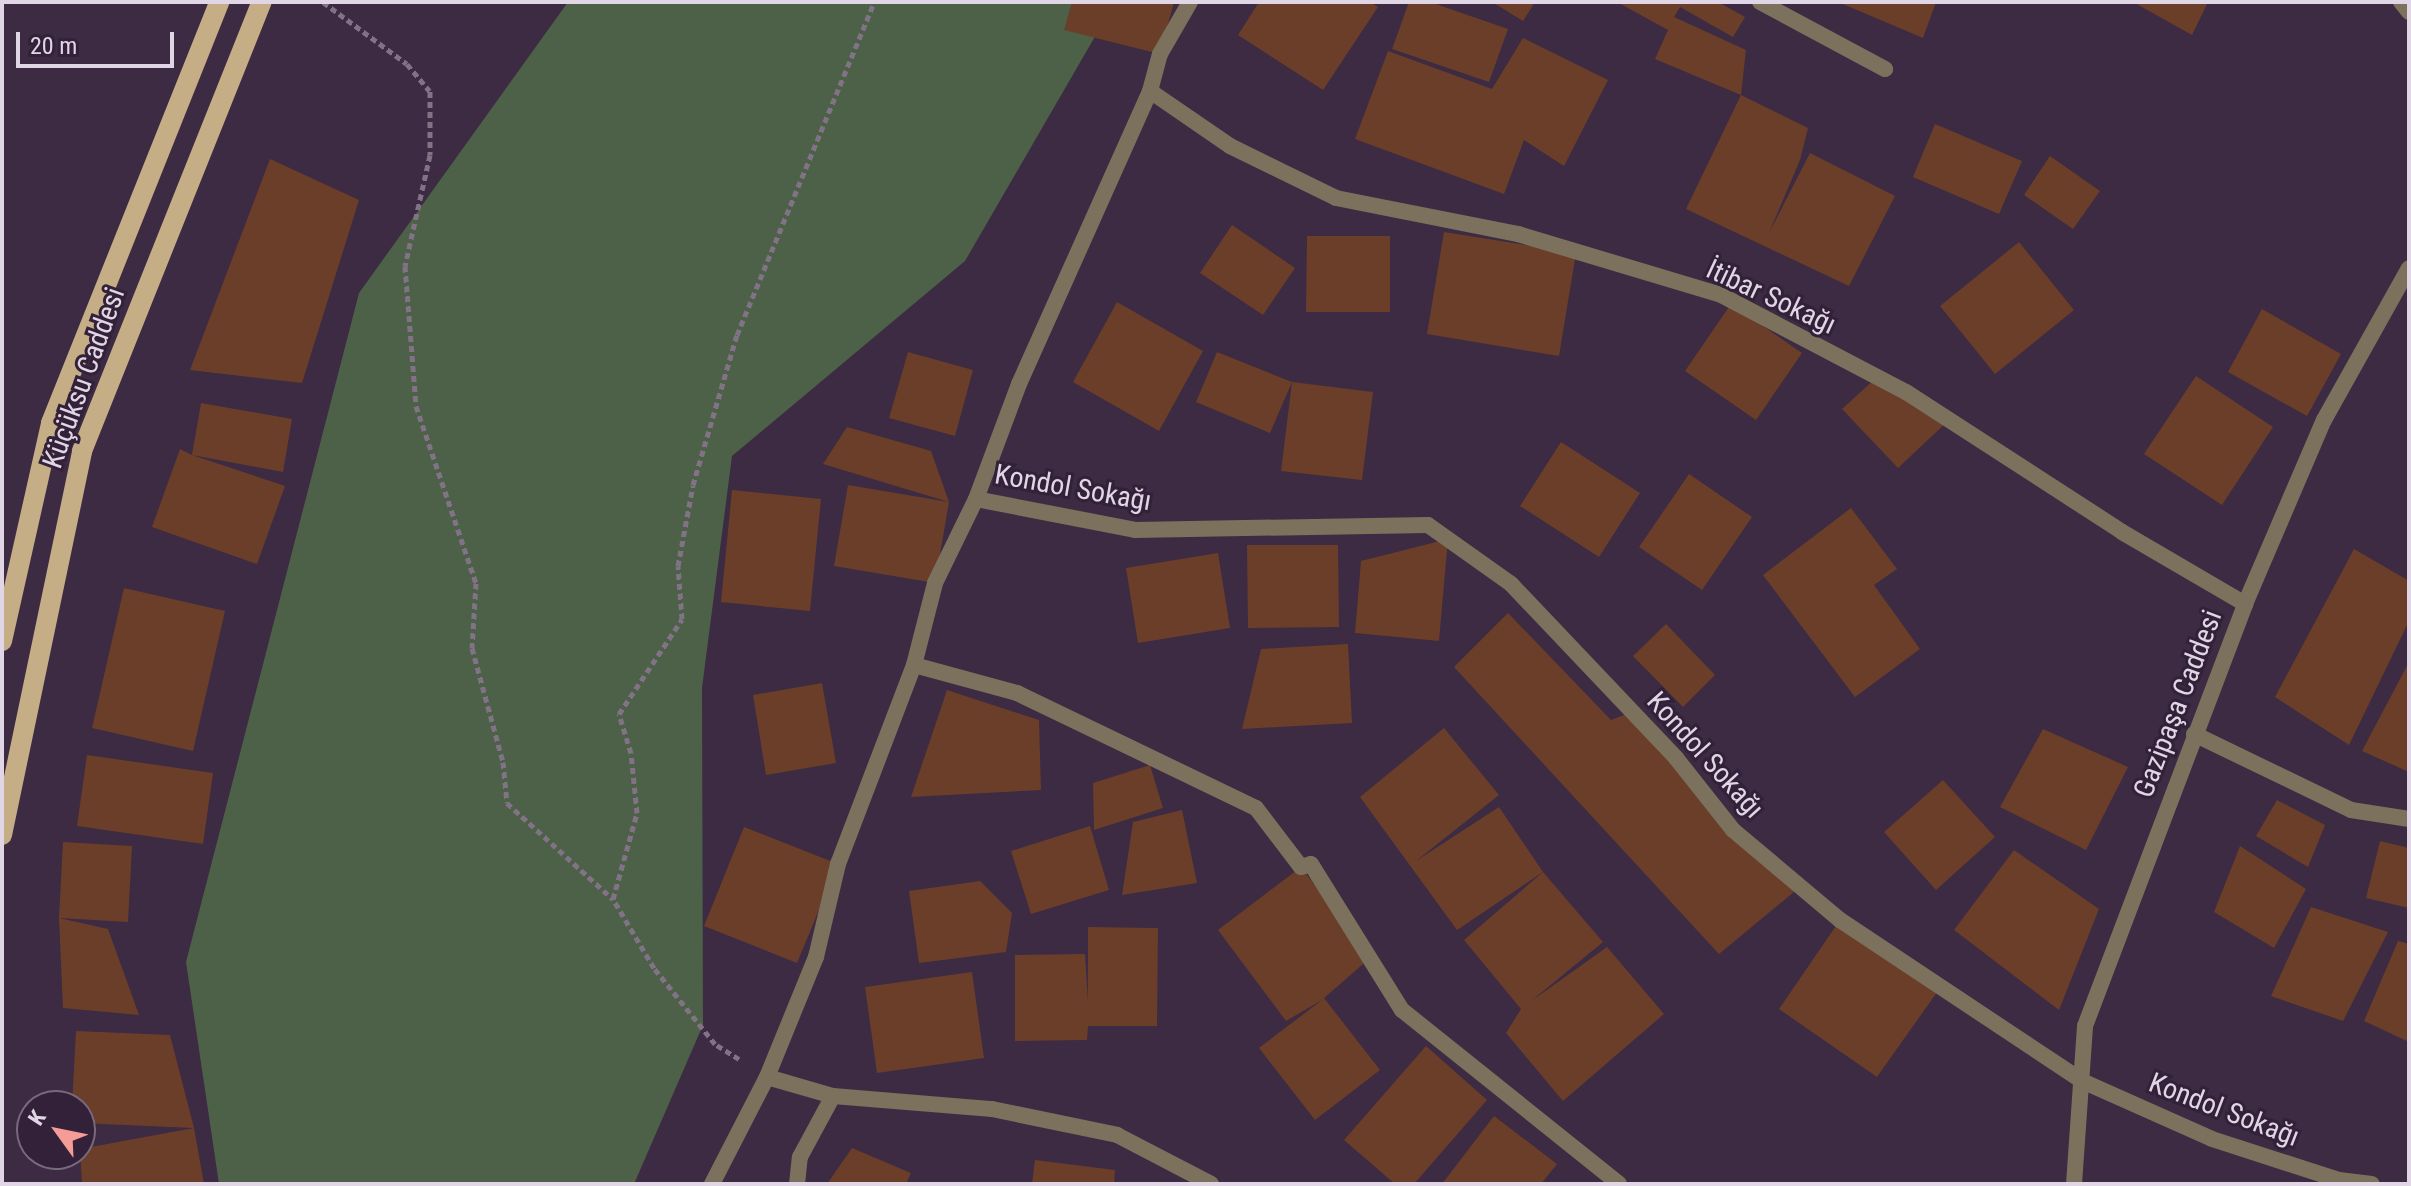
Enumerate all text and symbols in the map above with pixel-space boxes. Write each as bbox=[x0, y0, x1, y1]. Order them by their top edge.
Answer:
scale bar bbox=[20, 16, 178, 66]
text: 20 m bbox=[30, 32, 77, 60]
street label: İtibar Sokağı bbox=[1701, 252, 1841, 342]
street label: Küçüksu Caddesi bbox=[36, 283, 132, 473]
street label: Kondol Sokağı bbox=[992, 458, 1154, 518]
street label: Gazipaşa Caddesi bbox=[2127, 606, 2229, 802]
street label: Kondol Sokağı bbox=[1640, 685, 1770, 825]
street label: Kondol Sokağı bbox=[2144, 1066, 2304, 1154]
north arrow bbox=[16, 1090, 96, 1170]
text: K bbox=[23, 1106, 51, 1130]

